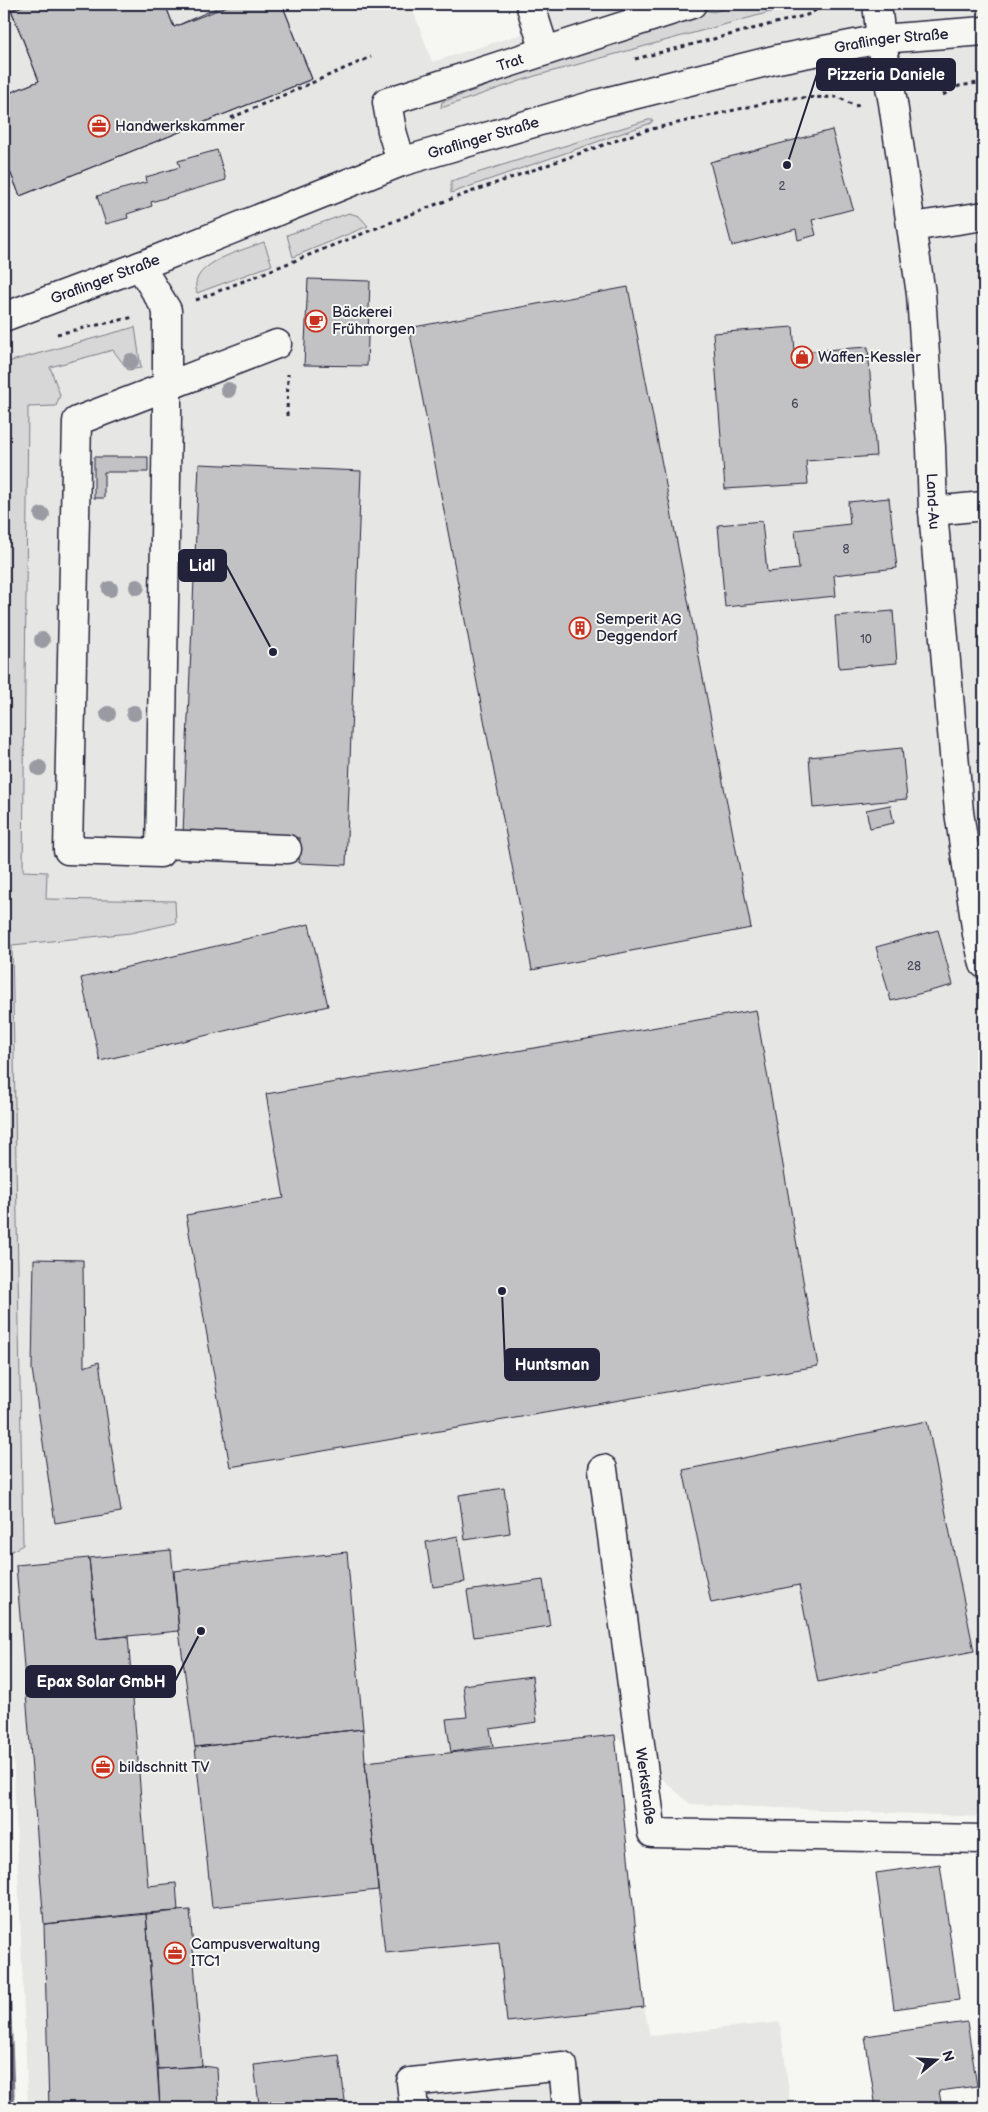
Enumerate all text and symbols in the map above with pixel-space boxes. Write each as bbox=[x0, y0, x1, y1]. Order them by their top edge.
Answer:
street label: Graflinger Straße bbox=[832, 25, 949, 58]
street label: Trat bbox=[495, 50, 526, 76]
callout: Pizzeria Daniele bbox=[817, 59, 955, 90]
text: Pizzeria Daniele bbox=[827, 66, 945, 85]
street label: Graflinger Straße bbox=[425, 113, 542, 164]
office icon: Handwerkskammer bbox=[87, 114, 111, 138]
place label: Handwerkskammer bbox=[115, 117, 245, 136]
house number: 2 bbox=[778, 179, 786, 194]
street label: Graflinger Straße bbox=[48, 250, 163, 309]
place label: Bäckerei Frühmorgen bbox=[332, 303, 415, 339]
cafe icon: Bäckerei Frühmorgen bbox=[304, 309, 328, 333]
shop icon: Waffen-Kessler bbox=[790, 345, 814, 369]
place label: Waffen-Kessler bbox=[818, 348, 921, 367]
house number: 6 bbox=[791, 397, 799, 412]
street label: Land-Au bbox=[922, 473, 944, 530]
house number: 8 bbox=[843, 542, 850, 557]
callout: Lidl bbox=[179, 550, 226, 581]
text: Lidl bbox=[189, 557, 215, 576]
place label: Semperit AG Deggendorf bbox=[596, 610, 682, 646]
building icon: Semperit AG Deggendorf bbox=[568, 616, 592, 640]
house number: 10 bbox=[860, 632, 872, 647]
house number: 28 bbox=[907, 959, 921, 974]
callout: Huntsman bbox=[505, 1349, 599, 1380]
text: Huntsman bbox=[515, 1356, 589, 1375]
callout: Epax Solar GmbH bbox=[26, 1666, 175, 1697]
text: Epax Solar GmbH bbox=[37, 1673, 166, 1692]
street label: Werkstraße bbox=[631, 1747, 660, 1826]
office icon: bildschnitt TV bbox=[91, 1755, 115, 1779]
place label: bildschnitt TV bbox=[119, 1758, 210, 1777]
place label: Campusverwaltung ITC1 bbox=[191, 1935, 320, 1971]
office icon: Campusverwaltung ITC1 bbox=[163, 1941, 187, 1965]
north arrow bbox=[910, 2034, 960, 2084]
text: N bbox=[938, 2049, 958, 2064]

